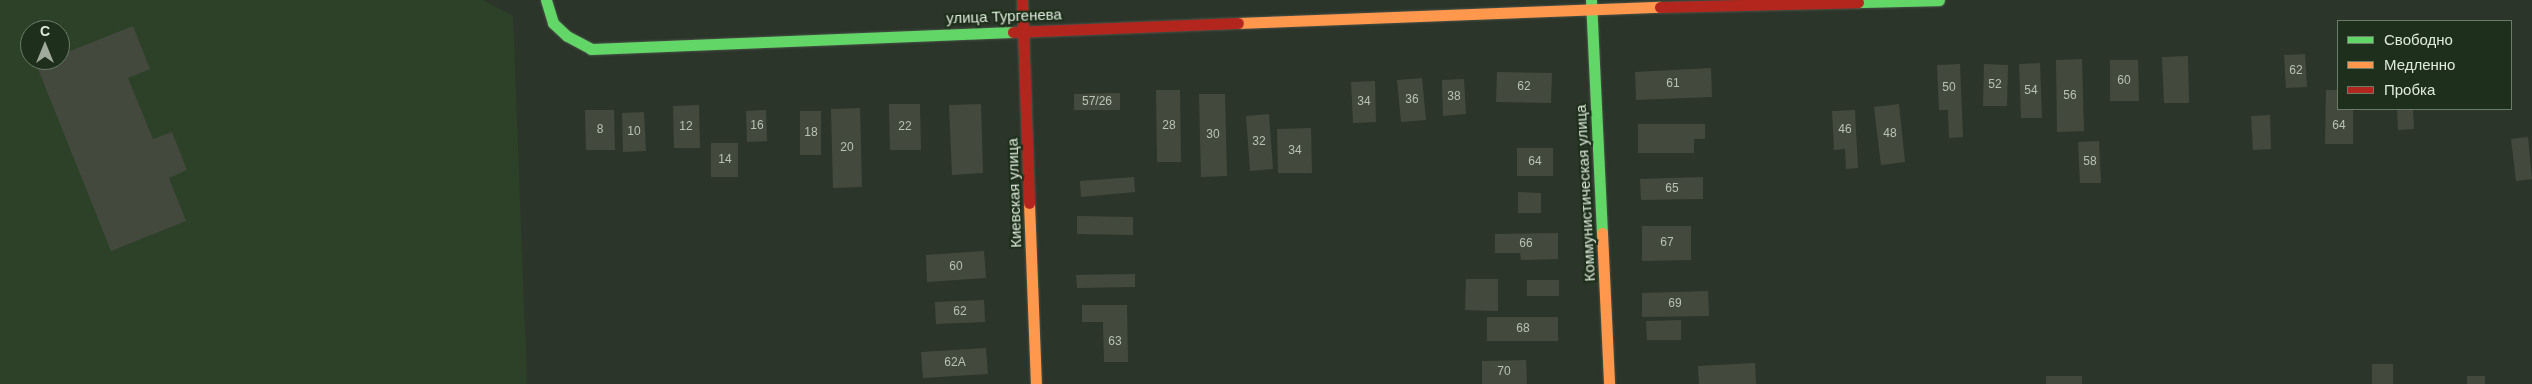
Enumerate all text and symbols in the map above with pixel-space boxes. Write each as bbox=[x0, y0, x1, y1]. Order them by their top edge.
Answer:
street label: улица Тургенева bbox=[946, 5, 1062, 27]
north arrow bbox=[20, 20, 70, 70]
legend bbox=[2337, 20, 2512, 110]
text: С bbox=[40, 23, 50, 39]
text: Свободно bbox=[2384, 31, 2453, 48]
text: Медленно bbox=[2384, 56, 2455, 73]
house number: 62 bbox=[2289, 64, 2303, 78]
house number: 60 bbox=[2117, 74, 2131, 88]
house number: 61 bbox=[1666, 77, 1680, 91]
house number: 52 bbox=[1988, 78, 2002, 92]
house number: 62 bbox=[1517, 80, 1531, 94]
house number: 50 bbox=[1942, 81, 1956, 95]
text: Пробка bbox=[2384, 81, 2435, 98]
house number: 54 bbox=[2024, 84, 2038, 98]
house number: 56 bbox=[2063, 89, 2077, 103]
house number: 38 bbox=[1447, 90, 1461, 104]
house number: 36 bbox=[1405, 93, 1419, 107]
house number: 57/26 bbox=[1082, 95, 1112, 109]
house number: 34 bbox=[1357, 95, 1371, 109]
street label: Коммунистическая улица bbox=[1571, 104, 1599, 282]
house number: 16 bbox=[750, 119, 764, 133]
house number: 28 bbox=[1162, 119, 1176, 133]
house number: 64 bbox=[2332, 119, 2346, 133]
house number: 12 bbox=[679, 120, 693, 134]
house number: 22 bbox=[898, 120, 912, 134]
house number: 8 bbox=[597, 123, 603, 137]
house number: 46 bbox=[1838, 123, 1852, 137]
house number: 10 bbox=[627, 125, 641, 139]
house number: 18 bbox=[804, 126, 818, 140]
house number: 48 bbox=[1883, 127, 1897, 141]
house number: 30 bbox=[1206, 128, 1220, 142]
house number: 32 bbox=[1252, 135, 1266, 149]
street label: Киевская улица bbox=[1003, 138, 1025, 248]
house number: 20 bbox=[840, 141, 854, 155]
house number: 34 bbox=[1288, 144, 1302, 158]
house number: 14 bbox=[718, 153, 732, 167]
house number: 64 bbox=[1528, 155, 1542, 169]
house number: 58 bbox=[2083, 155, 2097, 169]
house number: 65 bbox=[1665, 182, 1679, 196]
house number: 67 bbox=[1660, 236, 1674, 250]
house number: 66 bbox=[1519, 237, 1533, 251]
house number: 60 bbox=[949, 260, 963, 274]
house number: 69 bbox=[1668, 297, 1682, 311]
house number: 62 bbox=[953, 305, 967, 319]
house number: 68 bbox=[1516, 322, 1530, 336]
house number: 63 bbox=[1108, 335, 1122, 349]
house number: 62А bbox=[944, 356, 966, 370]
house number: 70 bbox=[1497, 365, 1511, 379]

